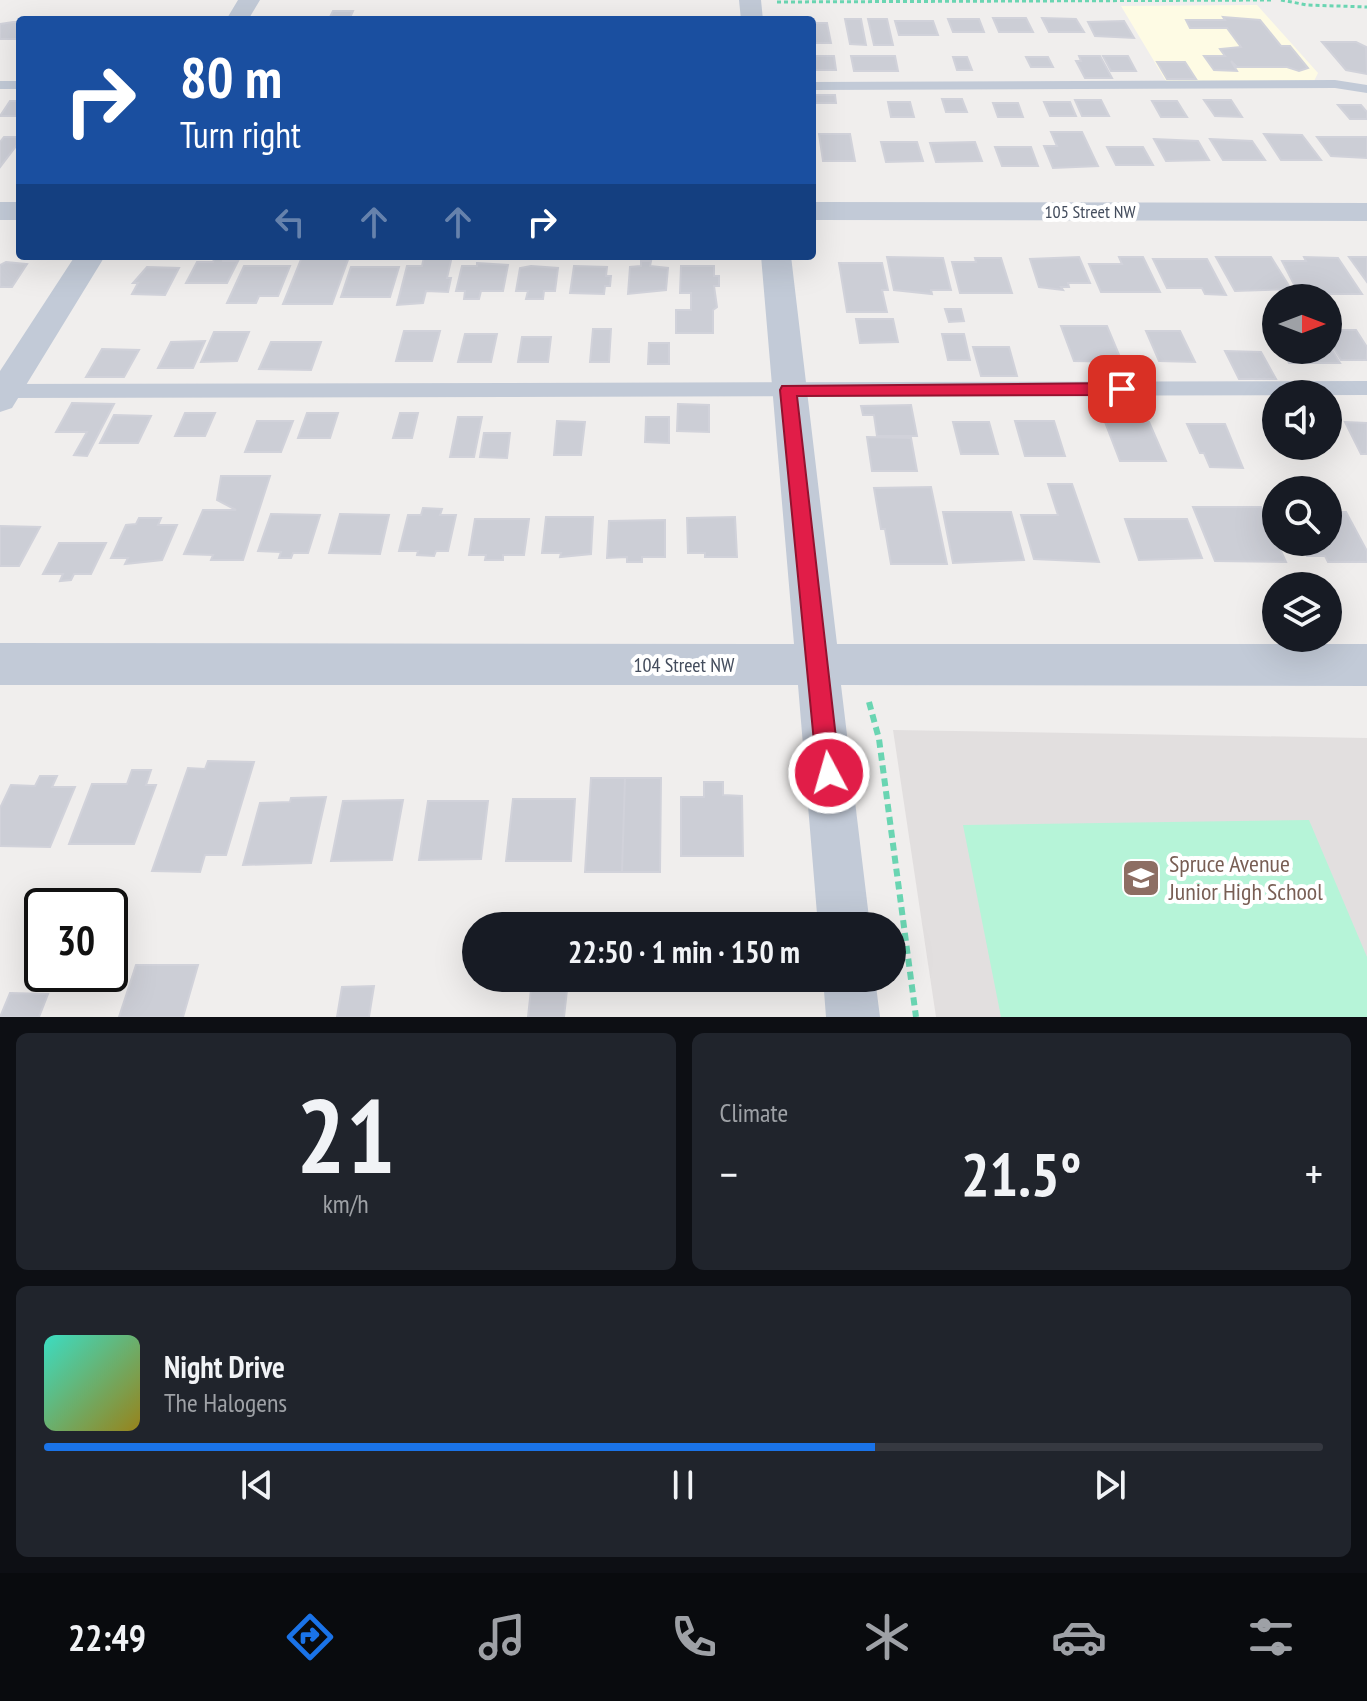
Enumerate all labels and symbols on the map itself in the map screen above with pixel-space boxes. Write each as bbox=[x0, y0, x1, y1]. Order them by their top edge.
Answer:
street label: 105 Street NW bbox=[1045, 200, 1135, 223]
north arrow bbox=[1262, 284, 1342, 364]
pin bbox=[1088, 355, 1156, 423]
street label: 104 Street NW bbox=[633, 652, 735, 678]
position arrow bbox=[787, 731, 871, 815]
place label: Spruce Avenue Junior High School bbox=[1168, 848, 1323, 907]
school or university icon: Spruce Avenue Junior High School bbox=[1120, 857, 1162, 899]
speed limit sign: 30 bbox=[24, 888, 128, 992]

